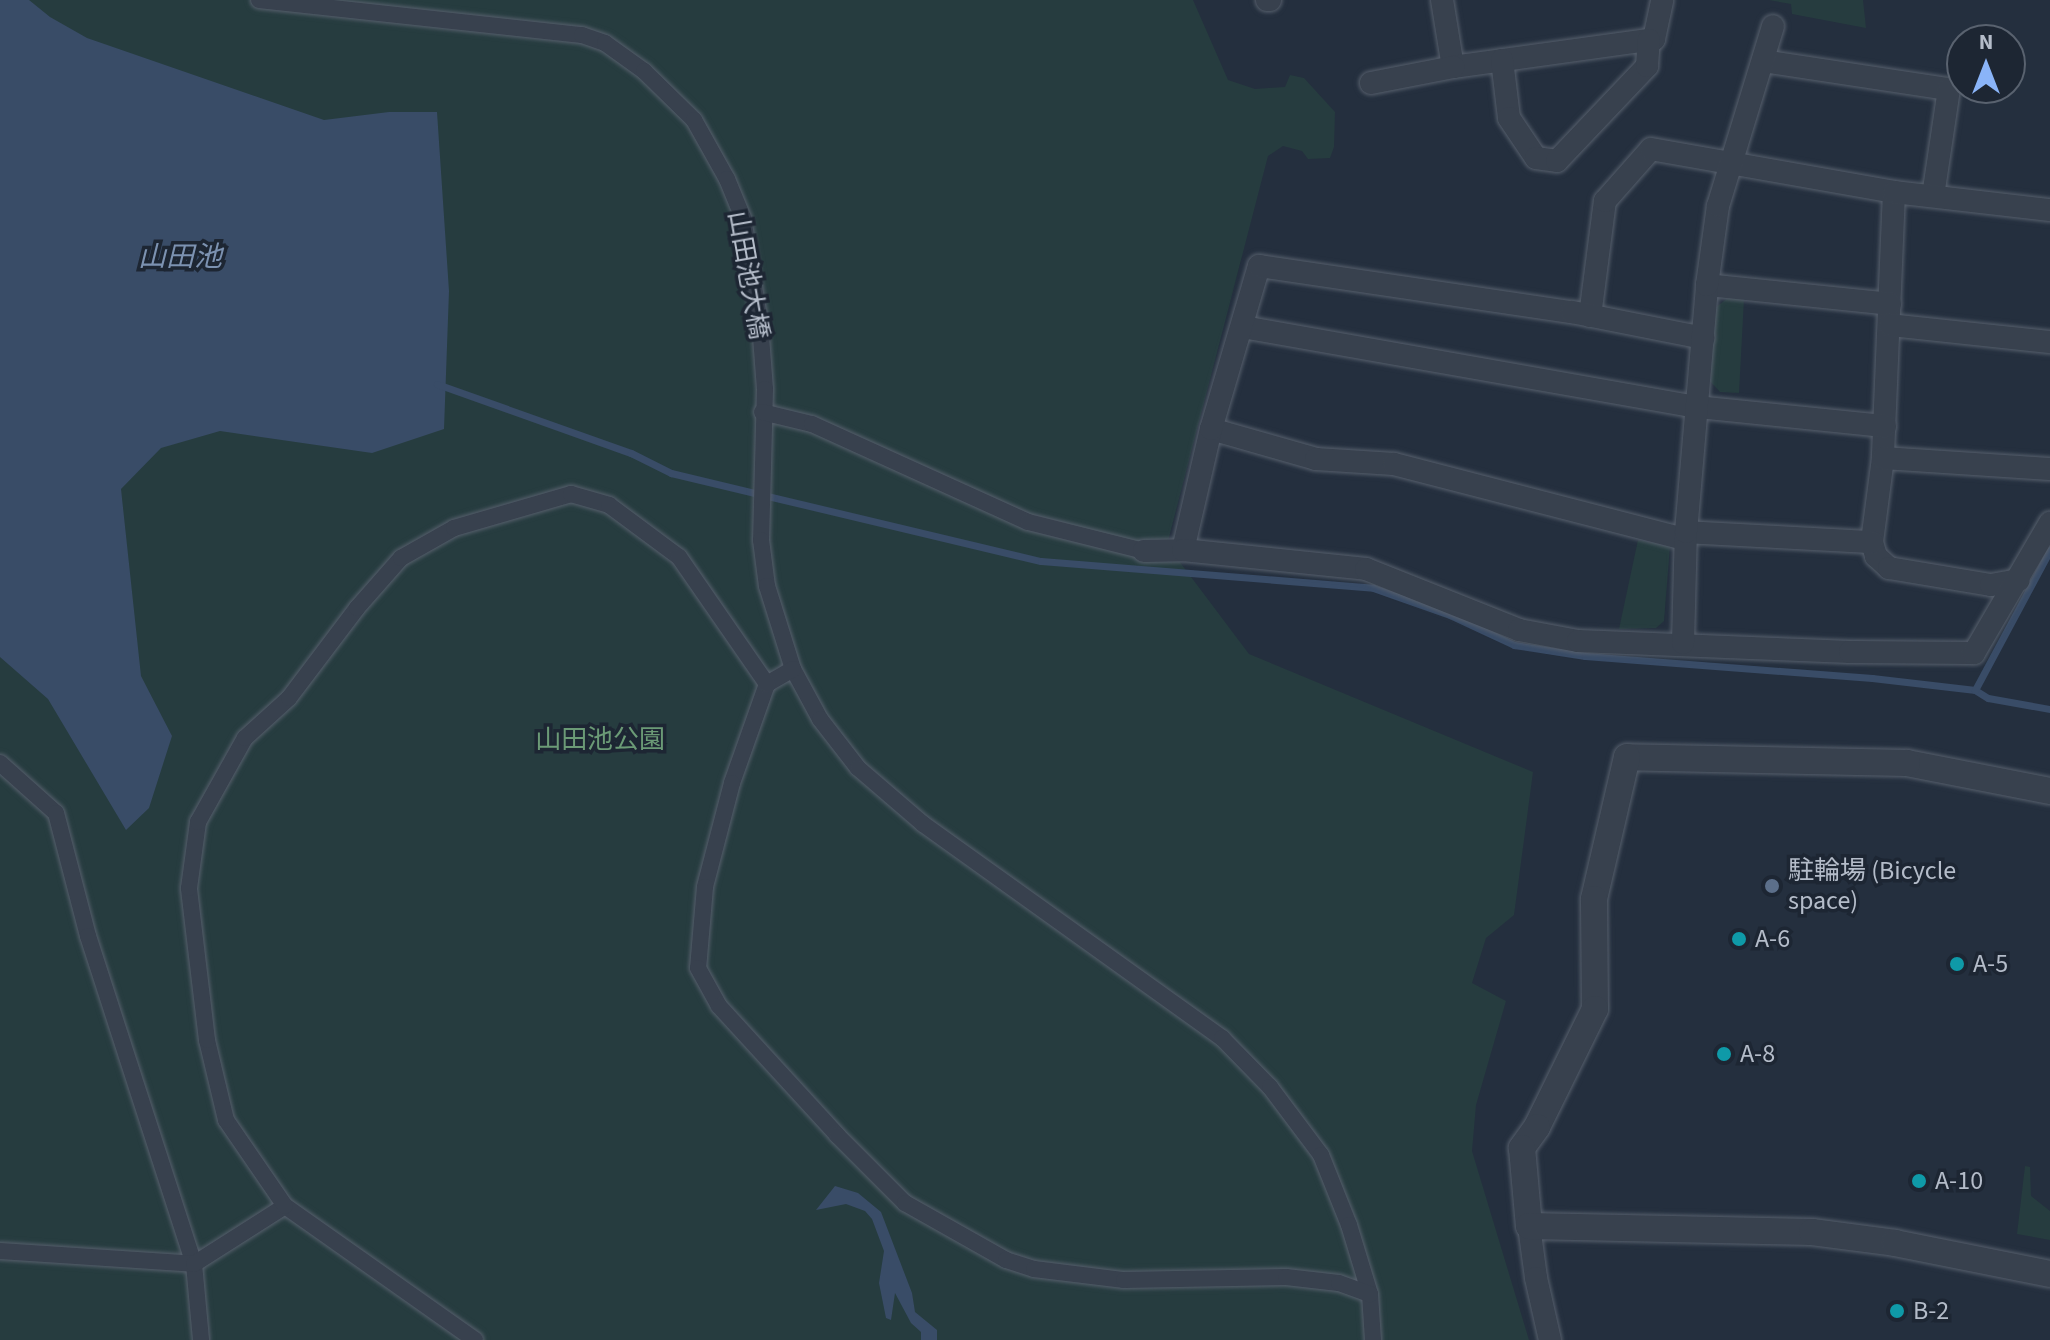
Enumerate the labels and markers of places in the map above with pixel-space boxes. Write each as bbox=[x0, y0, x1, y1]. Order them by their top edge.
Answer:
place label: 駐輪場 (Bicycle space) bbox=[1788, 855, 1956, 916]
marker: 駐輪場 (Bicycle space) bbox=[1763, 877, 1781, 895]
place label: A-6 bbox=[1755, 923, 1790, 955]
marker: A-6 bbox=[1730, 930, 1748, 948]
place label: A-5 bbox=[1973, 948, 2008, 980]
marker: A-5 bbox=[1948, 955, 1966, 973]
place label: A-8 bbox=[1740, 1038, 1775, 1070]
marker: A-8 bbox=[1715, 1045, 1733, 1063]
place label: A-10 bbox=[1935, 1165, 1983, 1197]
marker: A-10 bbox=[1910, 1172, 1928, 1190]
place label: B-2 bbox=[1913, 1295, 1949, 1327]
marker: B-2 bbox=[1888, 1302, 1906, 1320]

